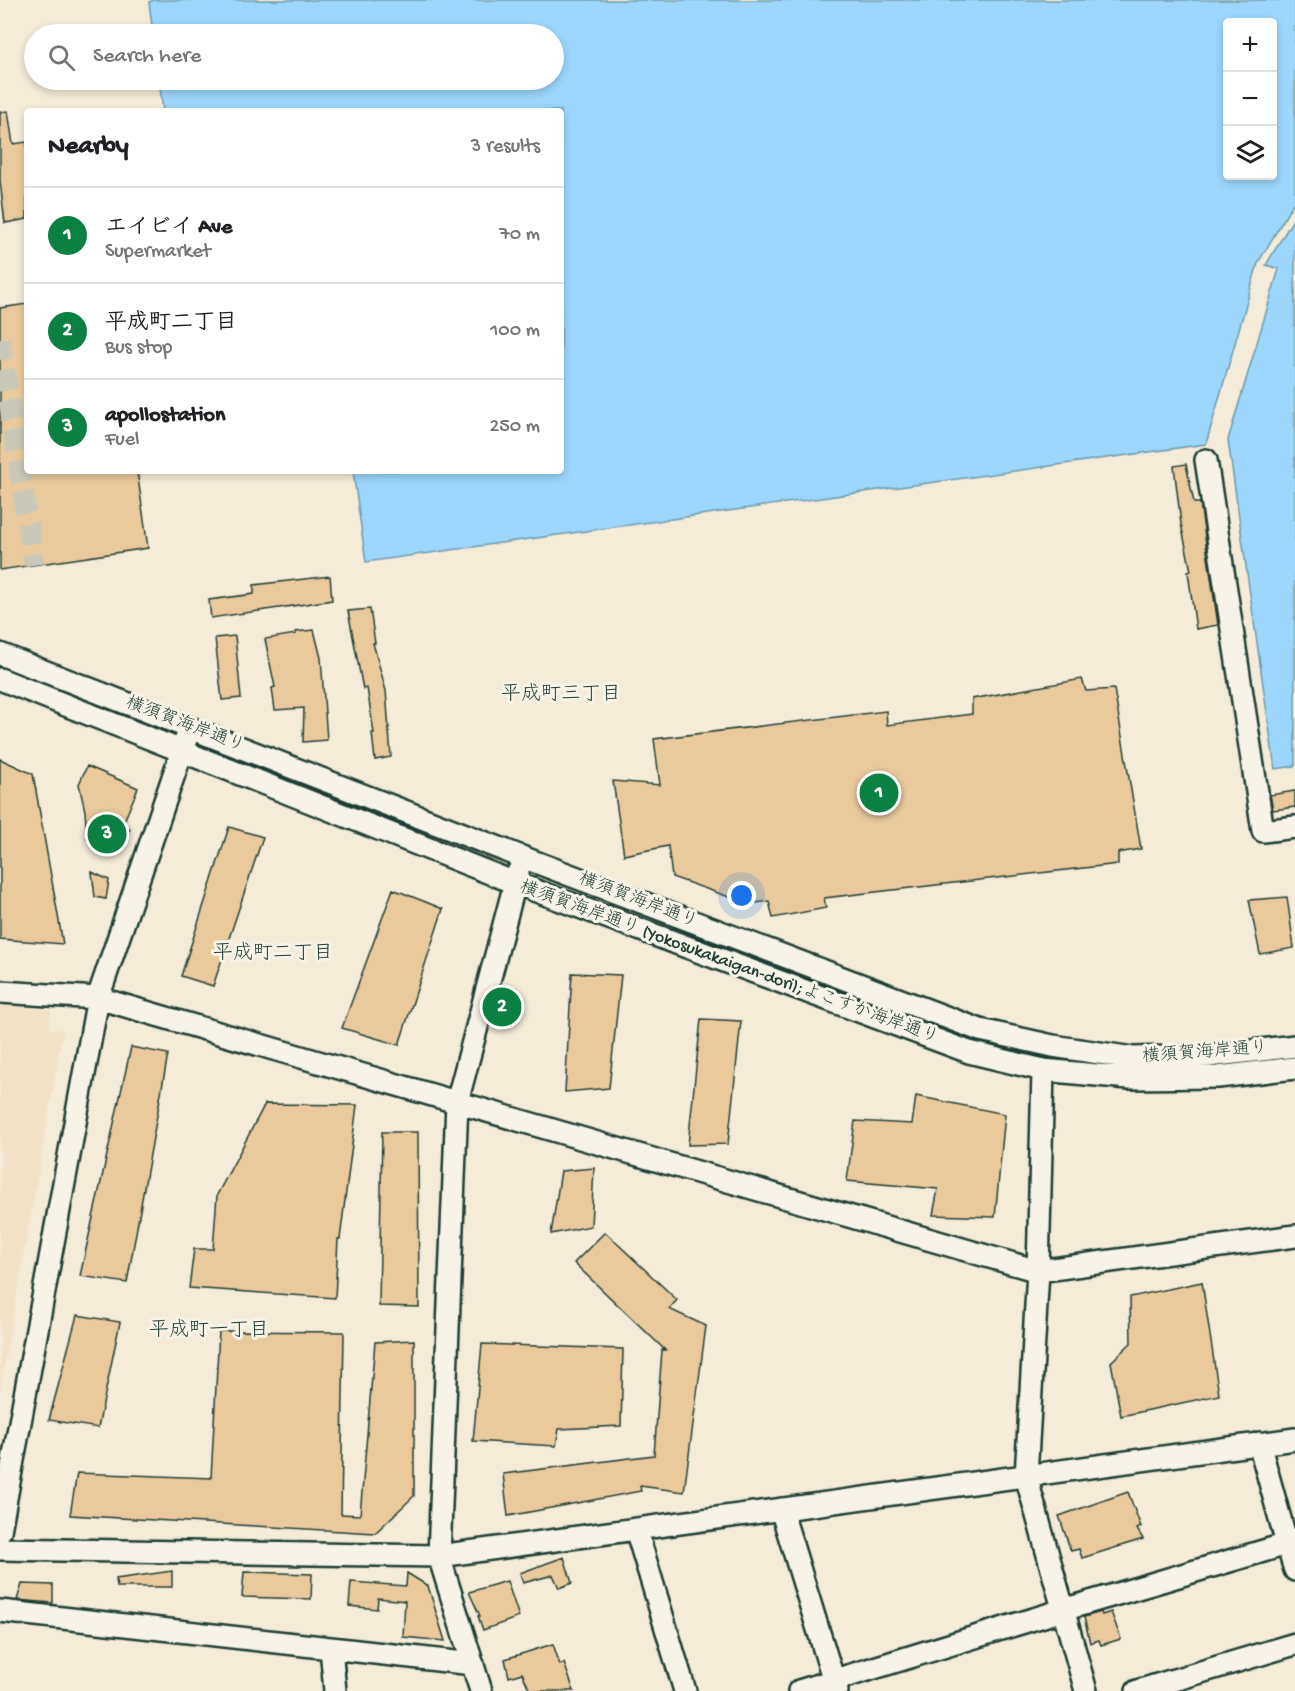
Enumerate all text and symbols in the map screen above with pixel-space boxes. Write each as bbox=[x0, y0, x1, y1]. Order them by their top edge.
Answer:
map controls bbox=[1223, 18, 1277, 180]
button: + bbox=[1223, 18, 1277, 72]
search box bbox=[24, 24, 564, 90]
icon: search bbox=[45, 41, 78, 74]
text: Search here bbox=[93, 44, 201, 70]
button: − bbox=[1223, 72, 1277, 126]
button: layers bbox=[1223, 126, 1277, 180]
text: Nearby bbox=[48, 132, 129, 163]
text: 3 results bbox=[471, 136, 540, 159]
text: エイビイ Ave bbox=[105, 215, 232, 241]
text: 1 bbox=[63, 224, 72, 247]
text: 70 m bbox=[499, 224, 540, 247]
text: Supermarket bbox=[105, 241, 211, 264]
text: 平成町二丁目 bbox=[105, 311, 237, 337]
text: 2 bbox=[63, 320, 72, 343]
text: 100 m bbox=[490, 320, 540, 343]
text: Bus stop bbox=[105, 337, 172, 360]
text: apollostation bbox=[105, 403, 225, 429]
text: 3 bbox=[62, 416, 73, 439]
text: 250 m bbox=[489, 416, 540, 439]
text: Fuel bbox=[105, 429, 139, 452]
district label: 平成町三丁目 bbox=[501, 682, 621, 707]
street label: 横須賀海岸通り bbox=[122, 692, 248, 757]
pin: 1 bbox=[860, 770, 898, 816]
pin: 3 bbox=[88, 812, 126, 856]
street label: 横須賀海岸通り bbox=[575, 868, 701, 933]
street label: 横須賀海岸通り (Yokosukakaigan-dori);よこすか海岸通り bbox=[517, 876, 942, 1049]
your location bbox=[727, 881, 756, 910]
district label: 平成町二丁目 bbox=[213, 941, 333, 966]
pin: 2 bbox=[482, 984, 522, 1030]
street label: 横須賀海岸通り bbox=[1141, 1037, 1269, 1068]
district label: 平成町一丁目 bbox=[149, 1318, 269, 1343]

